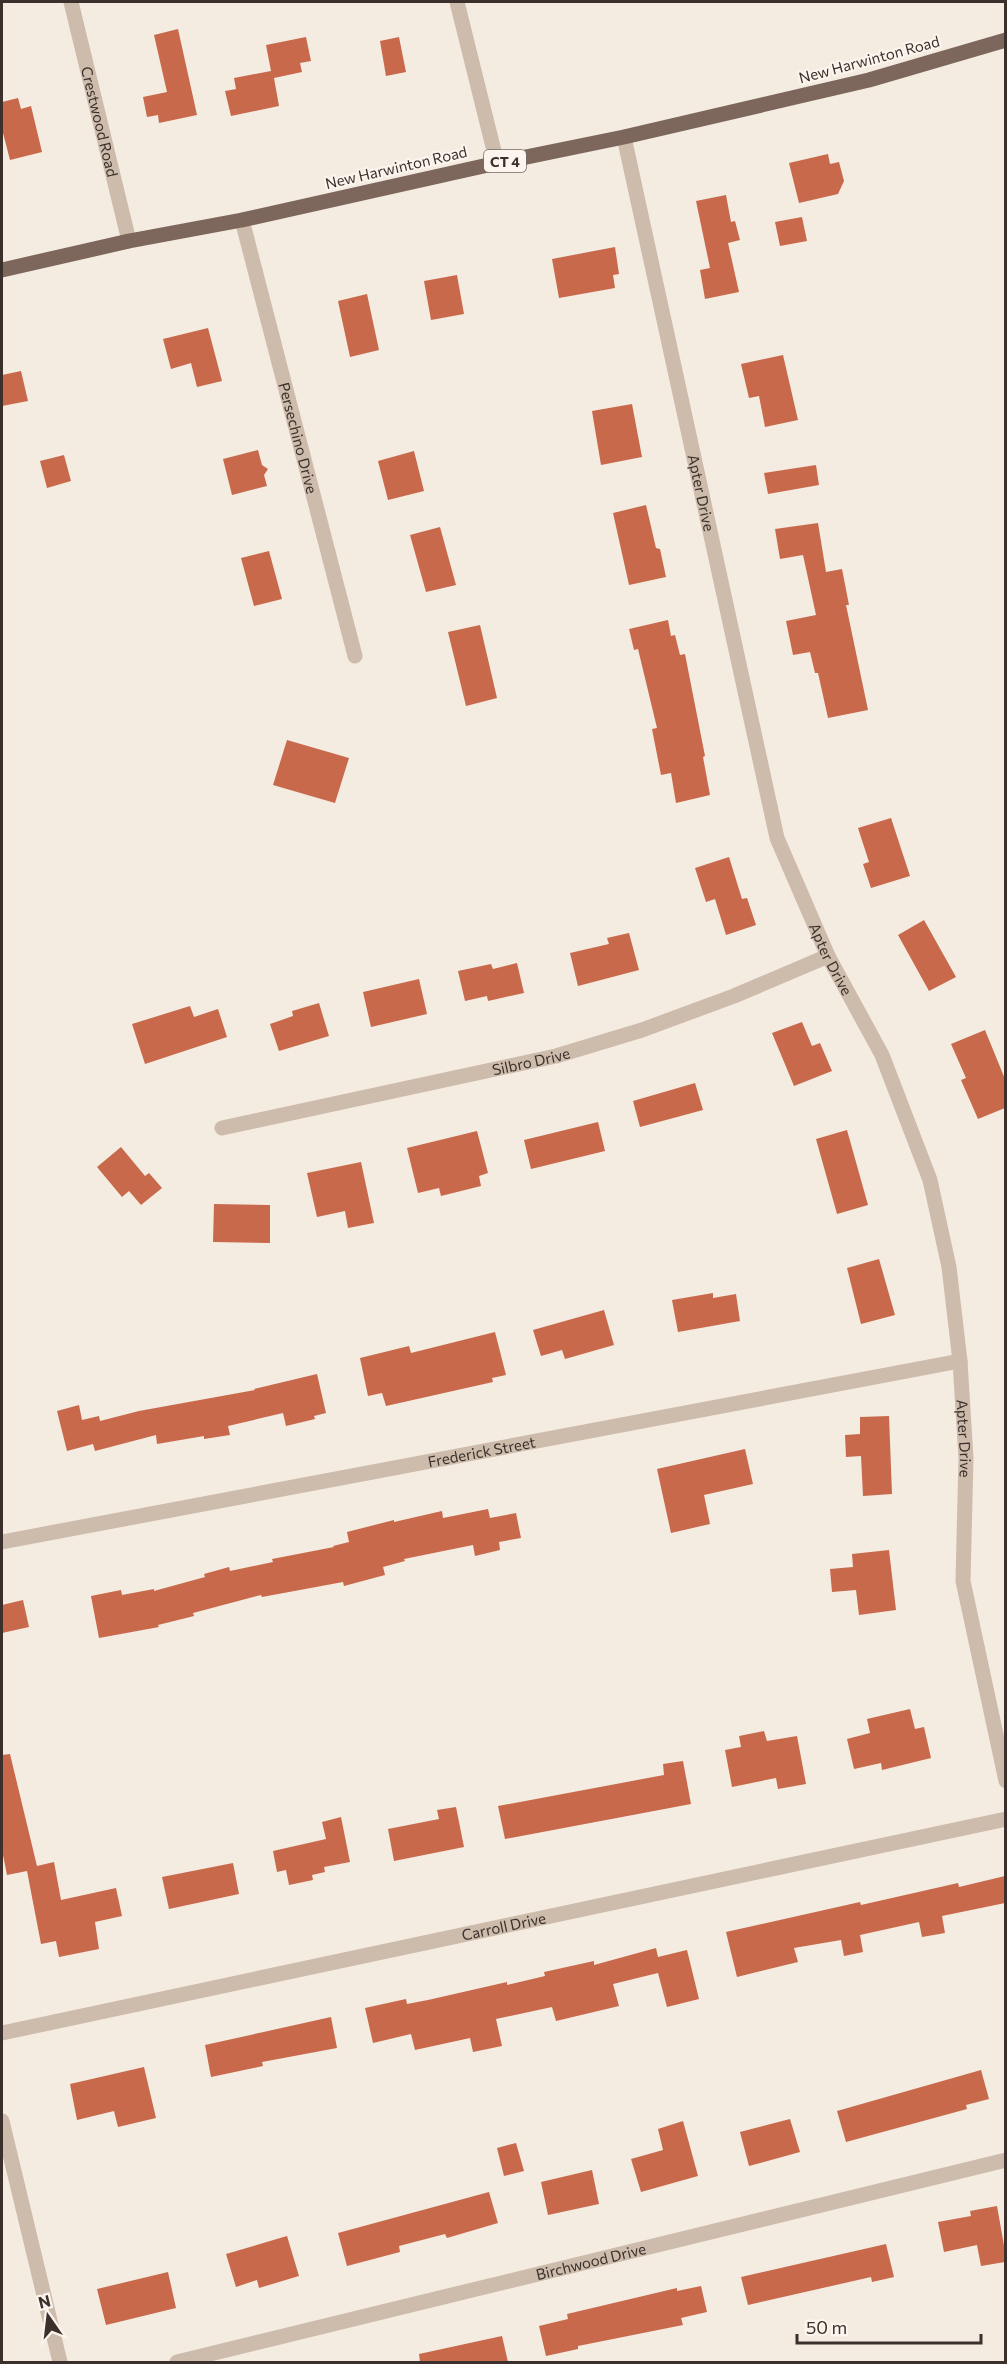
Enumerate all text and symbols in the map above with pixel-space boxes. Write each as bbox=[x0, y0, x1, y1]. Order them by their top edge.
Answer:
street label: New Harwinton Road bbox=[797, 32, 941, 86]
street label: Crestwood Road bbox=[78, 64, 122, 179]
street label: New Harwinton Road bbox=[323, 142, 469, 192]
road number: CT 4 bbox=[484, 150, 526, 172]
street label: Persechino Drive bbox=[275, 380, 322, 495]
street label: Apter Drive bbox=[684, 452, 719, 533]
street label: Apter Drive bbox=[806, 920, 857, 998]
street label: Silbro Drive bbox=[490, 1043, 572, 1079]
street label: Apter Drive bbox=[953, 1399, 975, 1478]
street label: Frederick Street bbox=[426, 1432, 537, 1470]
street label: Carroll Drive bbox=[460, 1908, 548, 1944]
street label: Birchwood Drive bbox=[534, 2239, 648, 2283]
north arrow bbox=[18, 2286, 78, 2346]
text: N bbox=[36, 2290, 52, 2312]
scale bar bbox=[797, 2307, 982, 2345]
text: 50 m bbox=[806, 2316, 847, 2338]

